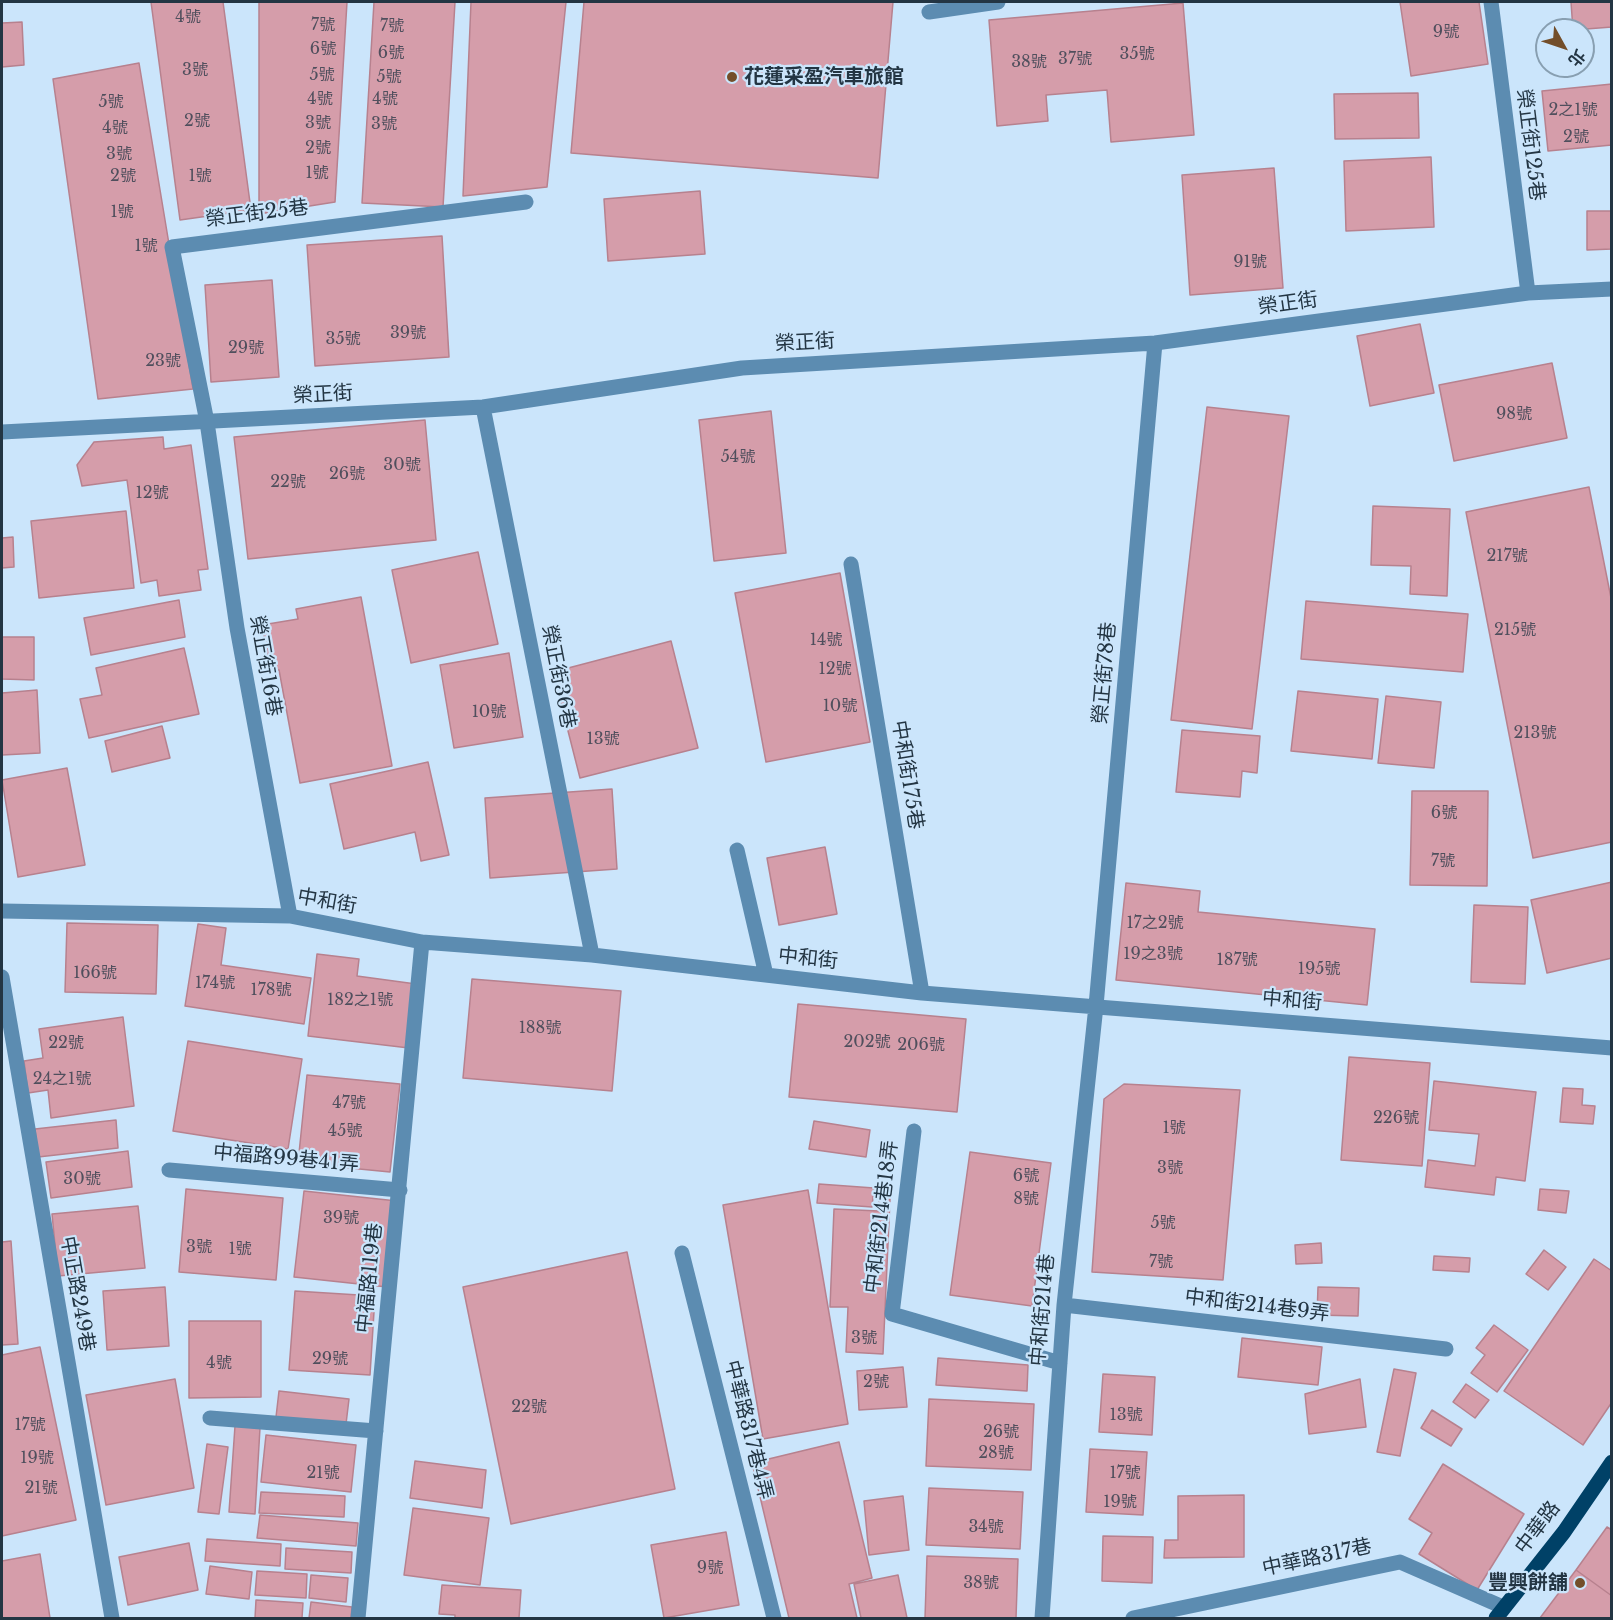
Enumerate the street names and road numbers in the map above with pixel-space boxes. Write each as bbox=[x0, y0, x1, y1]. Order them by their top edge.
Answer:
street label: 榮正街125巷 bbox=[1511, 88, 1549, 202]
street label: 榮正街25巷 bbox=[204, 196, 310, 232]
street label: 榮正街 bbox=[1257, 288, 1319, 320]
street label: 榮正街 bbox=[774, 329, 836, 357]
street label: 榮正街 bbox=[292, 381, 354, 409]
street label: 榮正街16巷 bbox=[244, 614, 286, 718]
street label: 榮正街78巷 bbox=[1089, 621, 1121, 725]
street label: 榮正街36巷 bbox=[536, 623, 580, 731]
street label: 中和街175巷 bbox=[887, 719, 927, 831]
street label: 中和街 bbox=[295, 885, 359, 919]
street label: 中和街 bbox=[777, 944, 839, 974]
street label: 中和街 bbox=[1261, 986, 1323, 1016]
street label: 中和街214巷18弄 bbox=[861, 1139, 903, 1295]
street label: 中福路99巷41弄 bbox=[212, 1141, 360, 1177]
street label: 中福路119巷 bbox=[352, 1222, 388, 1334]
street label: 中正路249巷 bbox=[55, 1234, 99, 1354]
street label: 中和街214巷 bbox=[1026, 1253, 1060, 1367]
street label: 中和街214巷9弄 bbox=[1183, 1285, 1331, 1327]
street label: 中華路317巷4弄 bbox=[719, 1358, 777, 1502]
street label: 中華路 bbox=[1510, 1497, 1566, 1559]
street label: 中華路317巷 bbox=[1260, 1535, 1374, 1581]

